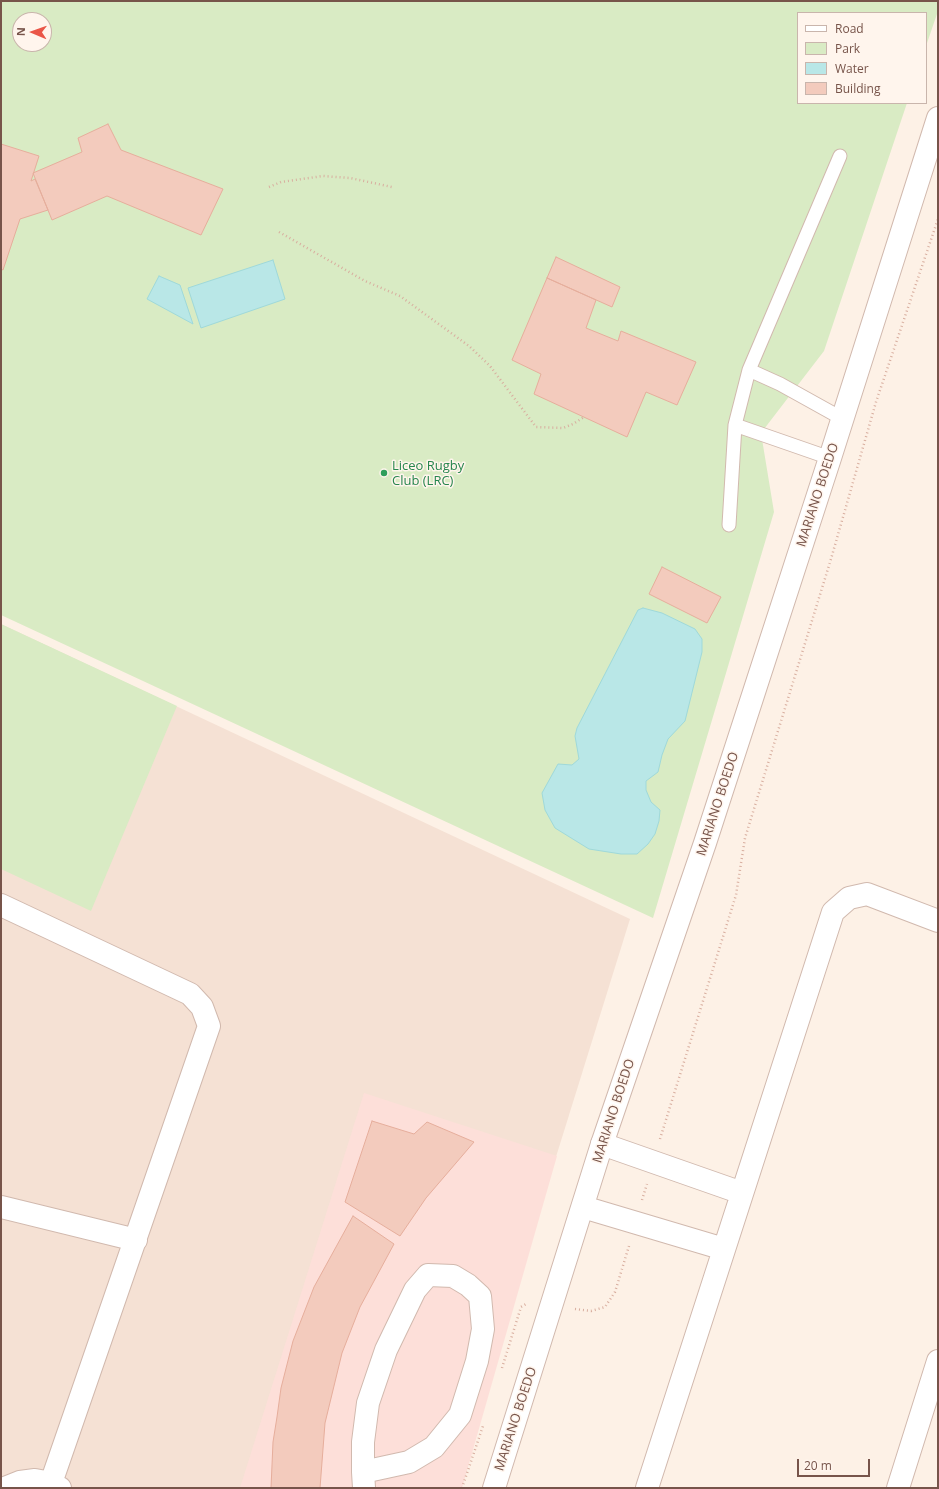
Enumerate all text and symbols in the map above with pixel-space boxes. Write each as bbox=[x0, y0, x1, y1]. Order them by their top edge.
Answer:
north arrow bbox=[12, 12, 52, 52]
legend bbox=[797, 12, 927, 104]
text: Road bbox=[835, 20, 864, 37]
text: N bbox=[13, 27, 28, 36]
text: Park bbox=[835, 40, 860, 57]
text: Water bbox=[835, 60, 869, 77]
text: Building bbox=[835, 80, 880, 97]
street label: MARIANO BOEDO bbox=[794, 441, 842, 549]
place label: Liceo Rugby Club (LRC) bbox=[392, 458, 464, 489]
marker: Liceo Rugby Club (LRC) bbox=[379, 468, 389, 478]
street label: MARIANO BOEDO bbox=[694, 750, 742, 858]
street label: MARIANO BOEDO bbox=[590, 1057, 638, 1165]
street label: MARIANO BOEDO bbox=[492, 1365, 540, 1473]
scale bar bbox=[799, 1451, 872, 1477]
text: 20 m bbox=[804, 1457, 832, 1474]

